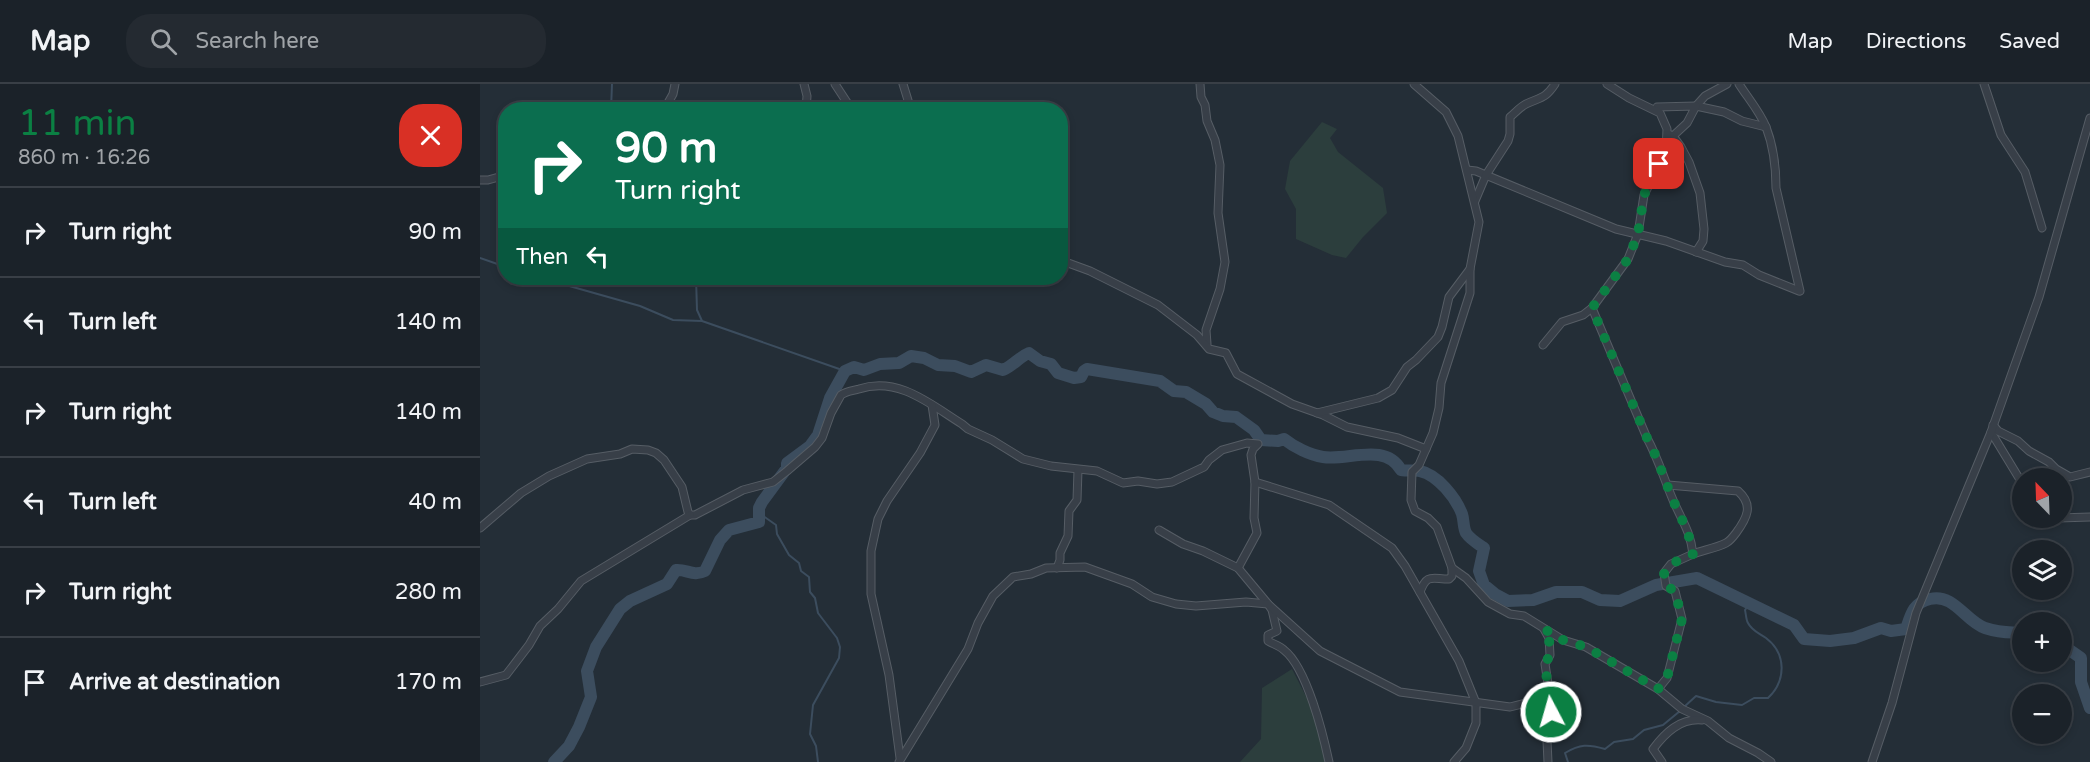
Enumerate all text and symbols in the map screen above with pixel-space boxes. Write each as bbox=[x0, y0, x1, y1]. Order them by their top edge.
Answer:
search box bbox=[126, 14, 546, 68]
text: Map bbox=[30, 24, 90, 58]
icon: search bbox=[147, 25, 180, 58]
text: Search here bbox=[195, 28, 319, 54]
text: Map bbox=[1787, 29, 1833, 54]
text: Directions bbox=[1866, 29, 1966, 54]
text: Saved bbox=[1999, 29, 2060, 54]
text: 11 min bbox=[18, 102, 137, 145]
button: close bbox=[399, 104, 462, 167]
text: 90 m bbox=[615, 123, 717, 174]
icon: right bbox=[516, 126, 594, 204]
pin bbox=[1633, 138, 1684, 189]
text: 860 m · 16:26 bbox=[18, 146, 150, 170]
icon: arrive bbox=[1642, 147, 1675, 180]
text: Turn right bbox=[615, 174, 741, 207]
icon: right bbox=[18, 216, 51, 249]
text: Turn right bbox=[69, 219, 171, 245]
text: 90 m bbox=[408, 219, 462, 245]
icon: left bbox=[581, 240, 614, 273]
text: Then bbox=[516, 244, 569, 270]
icon: left bbox=[18, 306, 51, 339]
text: Turn left bbox=[69, 309, 157, 335]
text: 140 m bbox=[395, 309, 462, 335]
icon: right bbox=[18, 396, 51, 429]
text: Turn right bbox=[69, 399, 171, 425]
text: 140 m bbox=[395, 399, 462, 425]
north arrow bbox=[2012, 468, 2072, 528]
map controls bbox=[2012, 468, 2072, 744]
icon: left bbox=[18, 486, 51, 519]
text: Turn left bbox=[69, 489, 157, 515]
text: 40 m bbox=[408, 489, 462, 515]
button: layers bbox=[2012, 540, 2072, 600]
icon: right bbox=[18, 576, 51, 609]
text: Turn right bbox=[69, 579, 171, 605]
text: 280 m bbox=[395, 579, 462, 605]
button: + bbox=[2012, 612, 2072, 672]
icon: arrive bbox=[18, 666, 51, 699]
text: Arrive at destination bbox=[69, 669, 280, 695]
text: 170 m bbox=[395, 669, 462, 695]
position arrow bbox=[1519, 680, 1583, 744]
button: − bbox=[2012, 684, 2072, 744]

